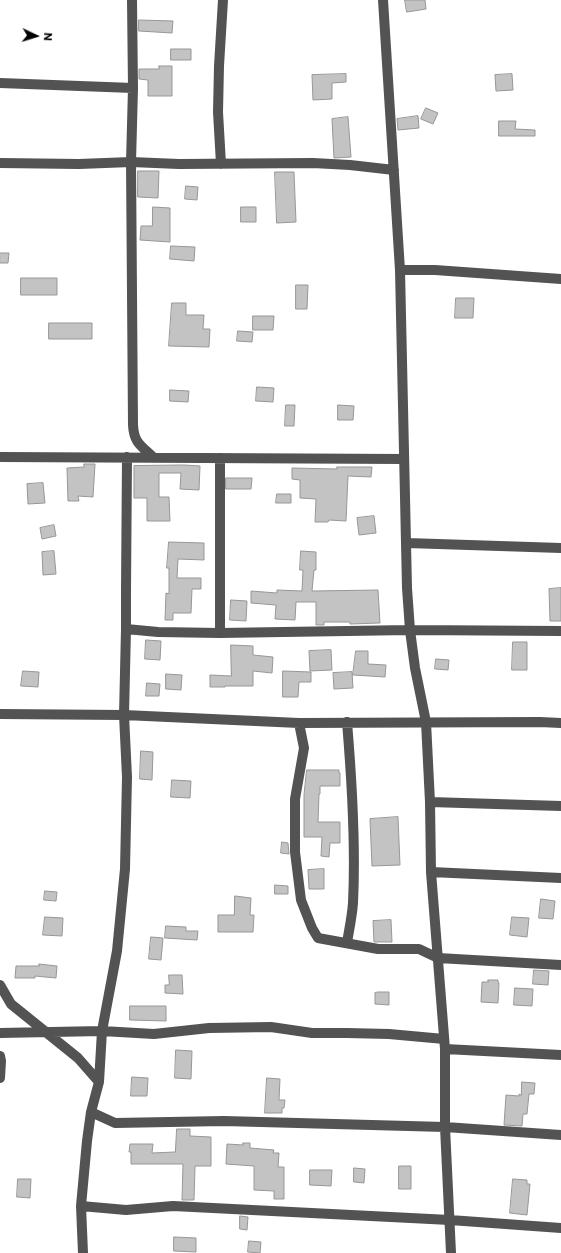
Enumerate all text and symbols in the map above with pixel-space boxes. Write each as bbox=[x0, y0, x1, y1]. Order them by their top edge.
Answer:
north arrow bbox=[16, 16, 56, 56]
text: N bbox=[42, 32, 55, 41]

